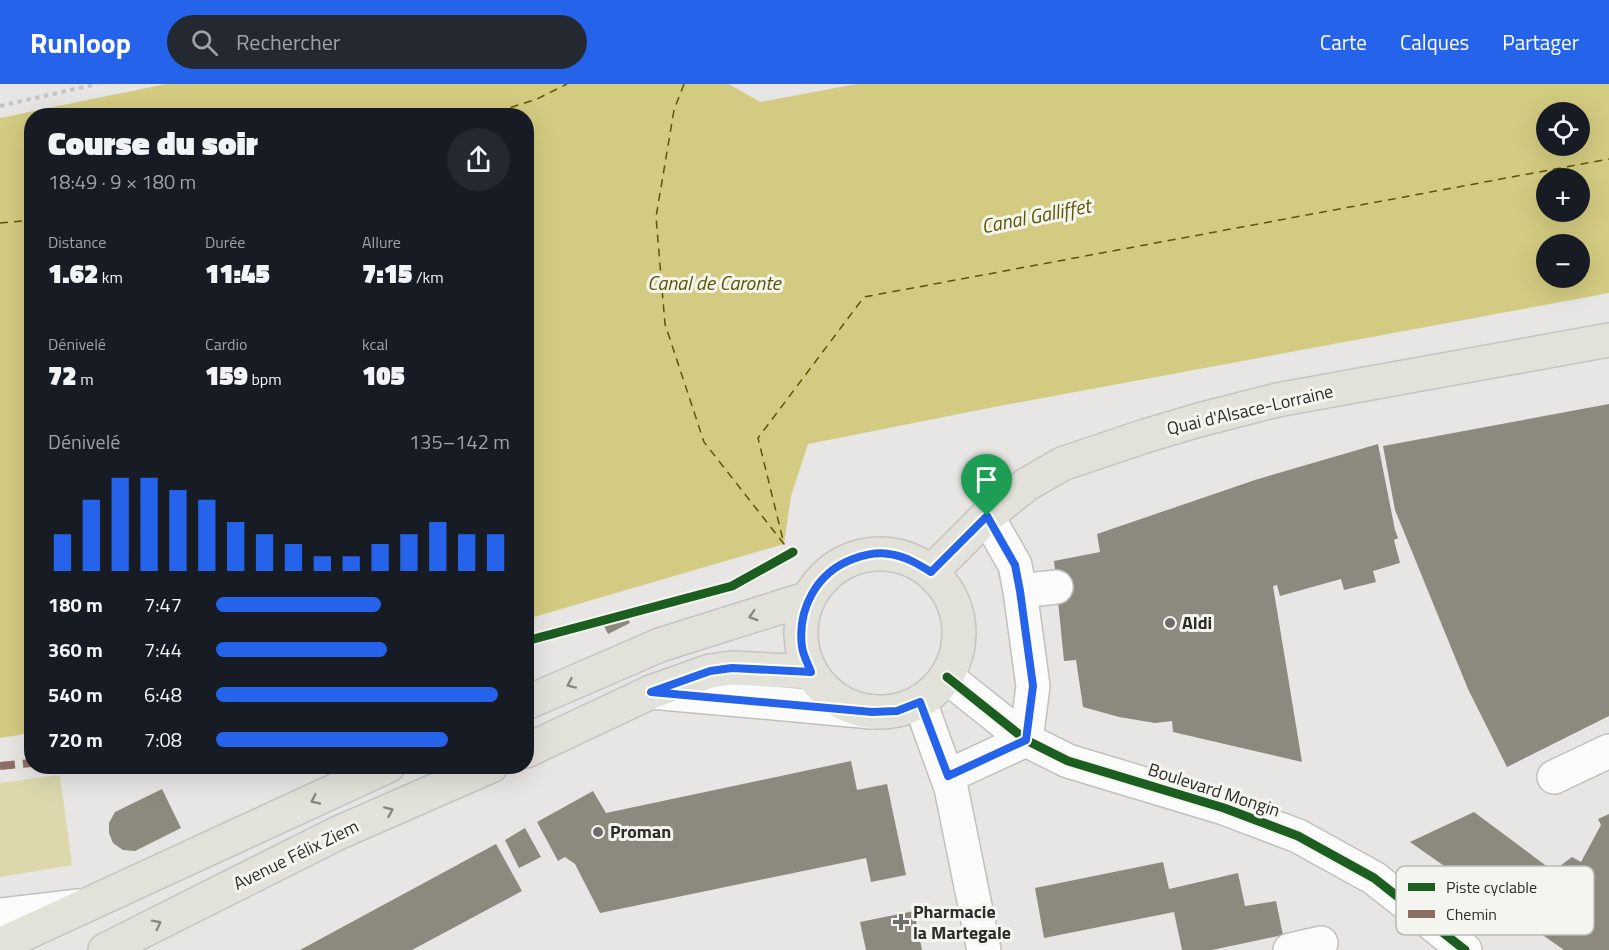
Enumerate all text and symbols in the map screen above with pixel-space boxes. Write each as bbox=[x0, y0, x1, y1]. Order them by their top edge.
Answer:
search box bbox=[167, 15, 587, 69]
text: Runloop bbox=[30, 21, 131, 64]
text: Rechercher bbox=[236, 25, 340, 59]
icon: search bbox=[188, 26, 221, 59]
text: Carte bbox=[1320, 26, 1367, 58]
text: Calques bbox=[1400, 26, 1469, 58]
text: Partager bbox=[1502, 26, 1579, 58]
map controls bbox=[1536, 102, 1590, 288]
button: locate bbox=[1536, 102, 1590, 156]
text: Course du soir bbox=[48, 118, 258, 168]
button: share bbox=[447, 128, 510, 191]
text: 18:49 · 9 × 180 m bbox=[48, 166, 196, 197]
button: + bbox=[1536, 168, 1590, 222]
water label: Canal Galliffet bbox=[979, 189, 1096, 241]
text: Distance bbox=[48, 230, 106, 254]
text: Durée bbox=[205, 230, 245, 254]
text: Allure bbox=[362, 230, 401, 254]
button: − bbox=[1536, 234, 1590, 288]
text: 1.62 bbox=[48, 254, 98, 293]
text: 11:45 bbox=[205, 254, 270, 293]
text: 7:15 bbox=[362, 254, 412, 293]
text: km bbox=[98, 265, 123, 289]
text: /km bbox=[412, 265, 444, 289]
water label: Canal de Caronte bbox=[647, 267, 782, 298]
text: Dénivelé bbox=[48, 332, 106, 356]
text: Cardio bbox=[205, 332, 247, 356]
text: kcal bbox=[362, 332, 388, 356]
text: 72 bbox=[48, 356, 77, 395]
text: 159 bbox=[205, 356, 248, 395]
text: 105 bbox=[362, 356, 405, 395]
text: m bbox=[77, 367, 94, 391]
text: bpm bbox=[248, 367, 282, 391]
street label: Quai d'Alsace-Lorraine bbox=[1164, 377, 1336, 442]
text: Dénivelé bbox=[48, 426, 120, 457]
text: 135–142 m bbox=[409, 426, 510, 457]
pin bbox=[961, 454, 1012, 516]
icon: arrive bbox=[970, 463, 1003, 496]
text: 180 m bbox=[48, 589, 103, 620]
text: 7:47 bbox=[144, 589, 182, 620]
one-way arrow bbox=[748, 609, 759, 621]
place label: Aldi bbox=[1182, 609, 1212, 636]
marker: Aldi bbox=[1163, 616, 1177, 630]
text: 360 m bbox=[48, 634, 103, 665]
text: 7:44 bbox=[144, 634, 182, 665]
one-way arrow bbox=[566, 677, 577, 689]
text: 540 m bbox=[48, 679, 103, 710]
text: 6:48 bbox=[144, 679, 182, 710]
text: 720 m bbox=[48, 724, 103, 755]
text: 7:08 bbox=[144, 724, 182, 755]
street label: Boulevard Mongin bbox=[1145, 755, 1284, 824]
one-way arrow bbox=[311, 792, 322, 804]
one-way arrow bbox=[383, 806, 394, 818]
street label: Avenue Félix Ziem bbox=[229, 813, 363, 897]
place label: Proman bbox=[610, 818, 671, 845]
marker: Proman bbox=[591, 825, 605, 839]
legend bbox=[1396, 866, 1594, 935]
text: Piste cyclable bbox=[1446, 875, 1537, 899]
place label: Pharmacie la Martegale bbox=[913, 898, 1011, 946]
text: Chemin bbox=[1446, 902, 1497, 926]
marker: Pharmacie la Martegale bbox=[894, 915, 908, 929]
one-way arrow bbox=[151, 920, 162, 931]

